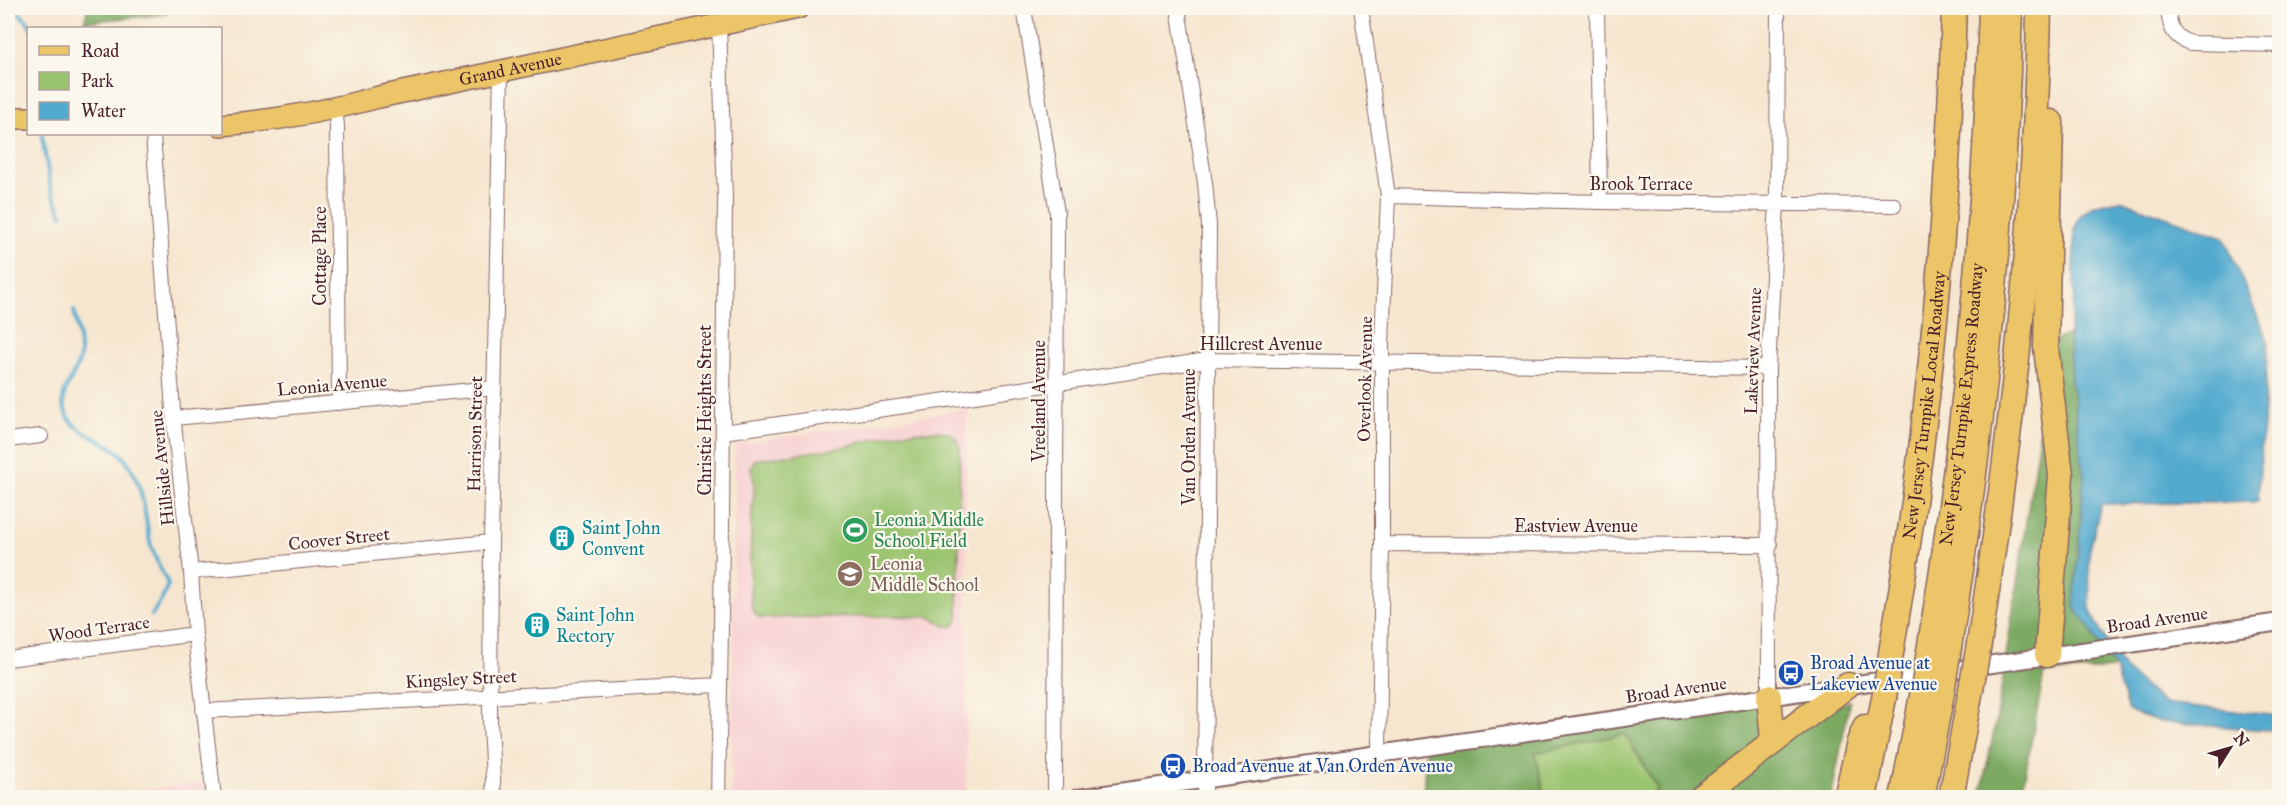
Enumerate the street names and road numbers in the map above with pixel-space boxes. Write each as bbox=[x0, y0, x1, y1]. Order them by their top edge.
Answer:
street label: Grand Avenue bbox=[457, 47, 564, 91]
street label: Brook Terrace bbox=[1589, 173, 1693, 195]
street label: Cottage Place bbox=[309, 206, 332, 306]
street label: New Jersey Turnpike Express Roadway bbox=[1935, 261, 1988, 547]
street label: New Jersey Turnpike Local Roadway bbox=[1898, 270, 1950, 541]
street label: Lakeview Avenue bbox=[1740, 287, 1766, 415]
street label: Overlook Avenue bbox=[1353, 316, 1377, 442]
street label: Christie Heights Street bbox=[694, 324, 717, 495]
street label: Hillcrest Avenue bbox=[1200, 333, 1322, 355]
street label: Vreeland Avenue bbox=[1028, 340, 1050, 463]
street label: Leonia Avenue bbox=[276, 369, 388, 401]
street label: Van Orden Avenue bbox=[1178, 369, 1200, 506]
street label: Harrison Street bbox=[463, 375, 487, 492]
street label: Hillside Avenue bbox=[145, 409, 179, 527]
street label: Eastview Avenue bbox=[1514, 515, 1638, 537]
street label: Coover Street bbox=[287, 523, 391, 555]
street label: Broad Avenue bbox=[2105, 602, 2209, 638]
street label: Wood Terrace bbox=[47, 611, 151, 647]
street label: Kingsley Street bbox=[405, 665, 518, 694]
street label: Broad Avenue bbox=[1624, 672, 1728, 708]

